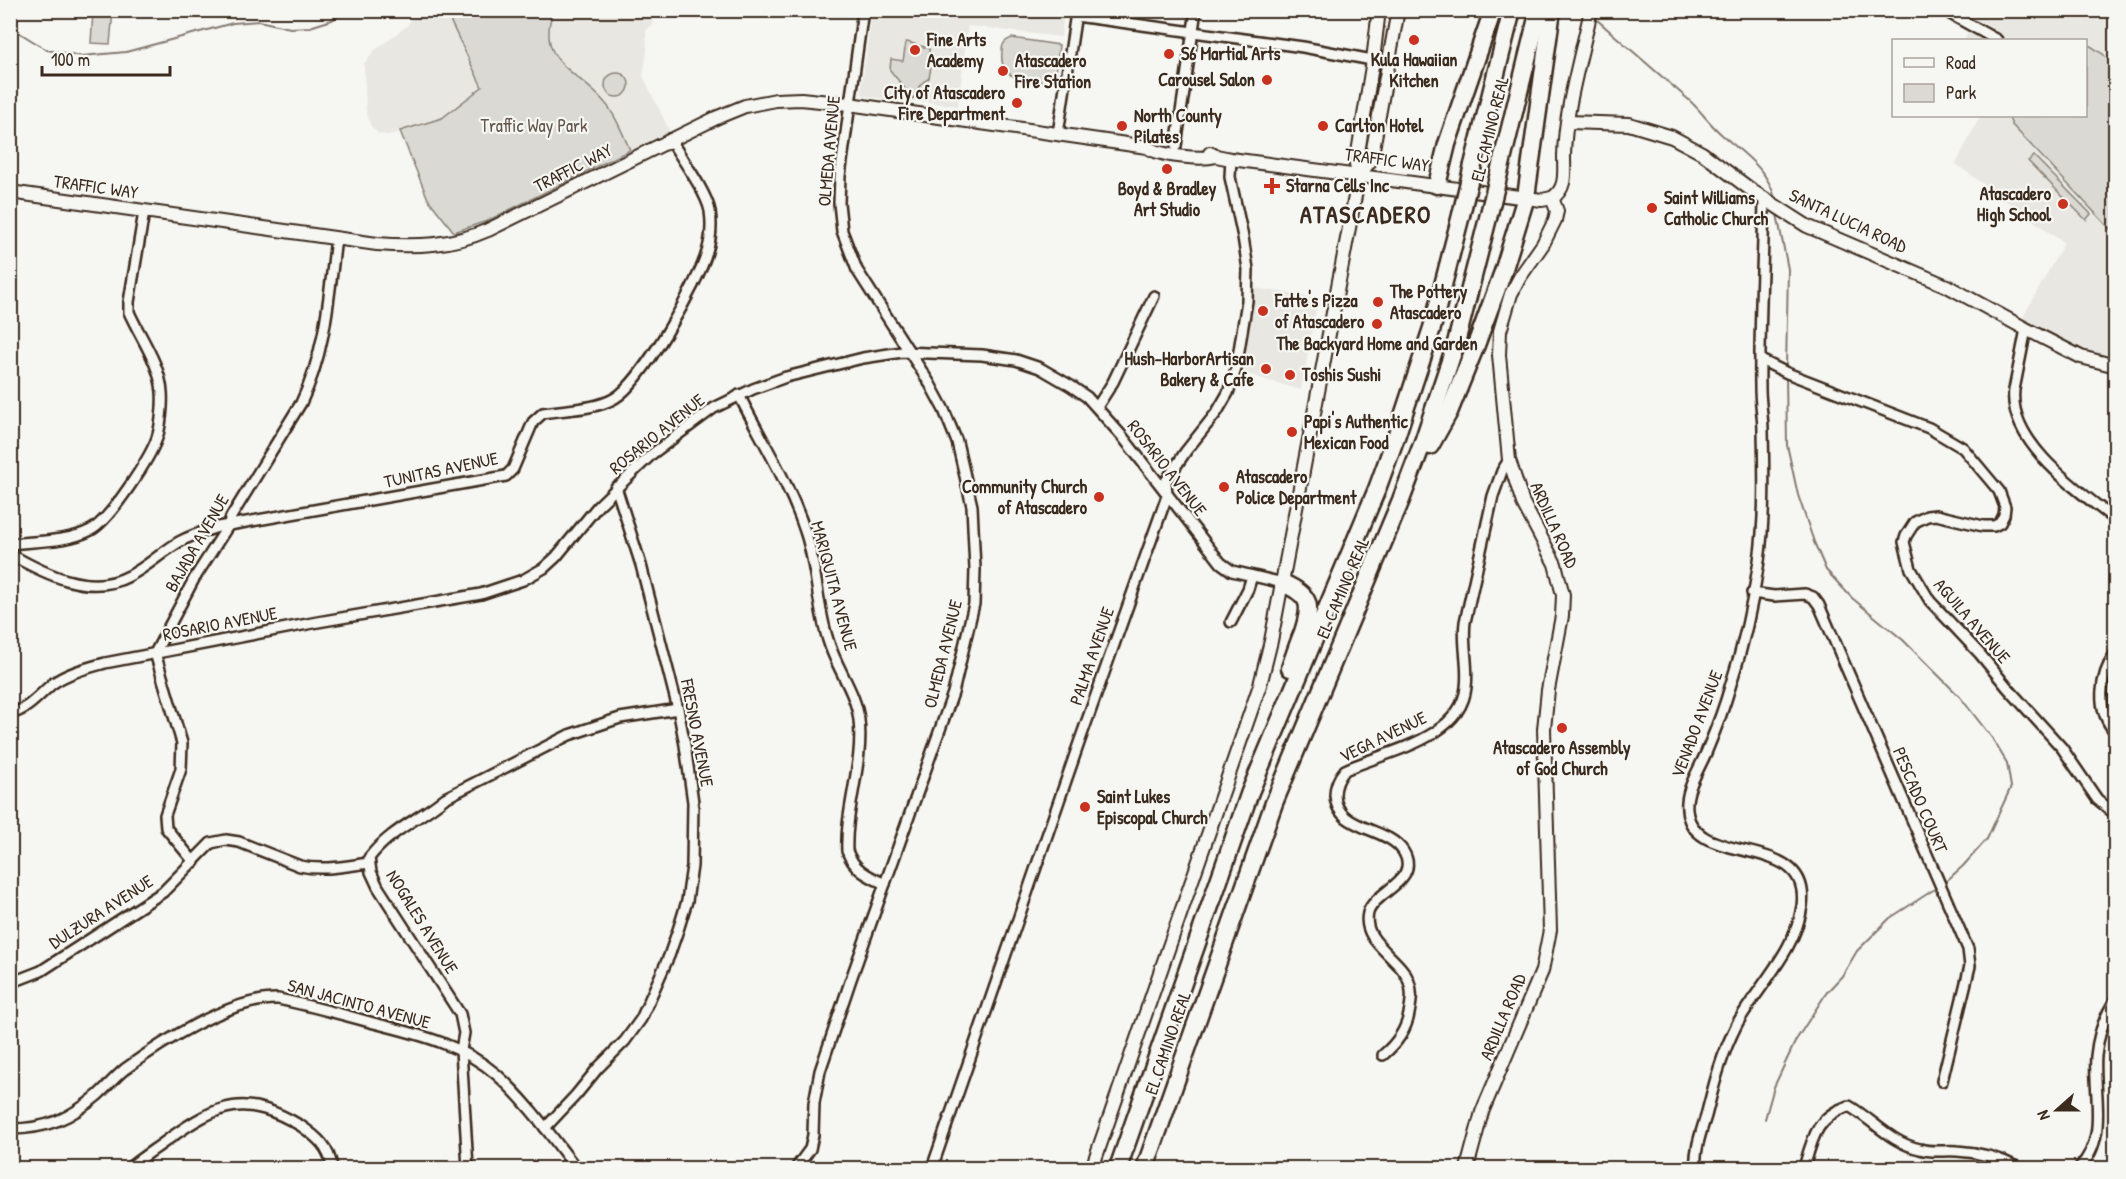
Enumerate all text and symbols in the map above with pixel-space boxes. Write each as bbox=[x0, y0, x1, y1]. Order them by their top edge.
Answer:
place label: Fine Arts Academy bbox=[926, 27, 986, 74]
marker: Kula Hawaiian Kitchen bbox=[1407, 33, 1421, 47]
scale bar bbox=[42, 39, 170, 77]
legend bbox=[1892, 39, 2087, 117]
place label: S6 Martial Arts bbox=[1181, 41, 1280, 66]
marker: Fine Arts Academy bbox=[908, 43, 922, 57]
text: 100 m bbox=[51, 47, 90, 72]
marker: S6 Martial Arts bbox=[1162, 47, 1176, 61]
place label: Kula Hawaiian Kitchen bbox=[1371, 47, 1457, 93]
place label: Atascadero Fire Station bbox=[1014, 48, 1091, 94]
text: Road bbox=[1946, 50, 1976, 75]
marker: Atascadero Fire Station bbox=[996, 64, 1010, 78]
place label: Carousel Salon bbox=[1158, 67, 1255, 92]
marker: Carousel Salon bbox=[1260, 73, 1274, 87]
street label: EL CAMINO REAL bbox=[1464, 73, 1515, 184]
place label: City of Atascadero Fire Department bbox=[884, 80, 1006, 127]
text: Park bbox=[1946, 80, 1977, 105]
street label: OLMEDA AVENUE bbox=[811, 94, 846, 207]
marker: City of Atascadero Fire Department bbox=[1010, 96, 1024, 110]
place label: North County Pilates bbox=[1134, 103, 1222, 149]
park label: Traffic Way Park bbox=[480, 113, 588, 138]
place label: Carlton Hotel bbox=[1335, 113, 1424, 138]
marker: North County Pilates bbox=[1115, 119, 1129, 133]
marker: Carlton Hotel bbox=[1316, 119, 1330, 133]
street label: TRAFFIC WAY bbox=[529, 137, 616, 198]
street label: TRAFFIC WAY bbox=[1343, 141, 1431, 178]
marker: Boyd & Bradley Art Studio bbox=[1160, 162, 1174, 176]
street label: TRAFFIC WAY bbox=[52, 168, 140, 205]
place label: Starna Cells Inc bbox=[1286, 173, 1390, 198]
place label: Boyd & Bradley Art Studio bbox=[1118, 176, 1217, 222]
marker: Starna Cells Inc bbox=[1263, 177, 1281, 195]
place label: Atascadero High School bbox=[1977, 181, 2052, 228]
street label: SANTA LUCIA ROAD bbox=[1785, 182, 1911, 259]
place label: Saint Williams Catholic Church bbox=[1664, 185, 1768, 231]
marker: Atascadero High School bbox=[2056, 197, 2070, 211]
district label: ATASCADERO bbox=[1300, 198, 1432, 230]
marker: Saint Williams Catholic Church bbox=[1645, 201, 1659, 215]
place label: The Pottery Atascadero bbox=[1389, 279, 1468, 325]
place label: Fatte's Pizza of Atascadero bbox=[1274, 288, 1365, 334]
marker: The Pottery Atascadero bbox=[1371, 295, 1385, 309]
marker: Fatte's Pizza of Atascadero bbox=[1256, 304, 1270, 318]
marker: The Backyard Home and Garden bbox=[1370, 317, 1384, 331]
place label: The Backyard Home and Garden bbox=[1275, 331, 1478, 357]
place label: Hush-HarborArtisan Bakery & Cafe bbox=[1125, 346, 1255, 393]
marker: Hush-HarborArtisan Bakery & Cafe bbox=[1259, 362, 1273, 376]
place label: Toshis Sushi bbox=[1301, 362, 1381, 387]
marker: Toshis Sushi bbox=[1283, 368, 1297, 382]
street label: ROSARIO AVENUE bbox=[604, 387, 710, 480]
place label: Papi's Authentic Mexican Food bbox=[1304, 409, 1409, 455]
street label: ROSARIO AVENUE bbox=[1122, 414, 1213, 521]
marker: Papi's Authentic Mexican Food bbox=[1285, 425, 1299, 439]
street label: TUNITAS AVENUE bbox=[382, 445, 500, 494]
place label: Atascadero Police Department bbox=[1236, 464, 1357, 511]
place label: Community Church of Atascadero bbox=[962, 474, 1088, 520]
street label: ARDILLA ROAD bbox=[1524, 478, 1585, 572]
marker: Atascadero Police Department bbox=[1217, 480, 1231, 494]
street label: BAJADA AVENUE bbox=[158, 489, 235, 596]
marker: Community Church of Atascadero bbox=[1092, 490, 1106, 504]
street label: MARIQUITA AVENUE bbox=[805, 518, 864, 654]
street label: EL CAMINO REAL bbox=[1310, 533, 1375, 642]
street label: AGUILA AVENUE bbox=[1928, 573, 2016, 669]
street label: OLMEDA AVENUE bbox=[917, 597, 968, 711]
street label: ROSARIO AVENUE bbox=[161, 600, 279, 647]
street label: PALMA AVENUE bbox=[1063, 603, 1120, 708]
street label: VENADO AVENUE bbox=[1665, 666, 1729, 781]
street label: FRESNO AVENUE bbox=[675, 676, 720, 789]
street label: VEGA AVENUE bbox=[1335, 705, 1431, 768]
marker: Atascadero Assembly of God Church bbox=[1555, 721, 1569, 735]
place label: Atascadero Assembly of God Church bbox=[1493, 735, 1631, 781]
street label: PESCADO COURT bbox=[1887, 743, 1954, 857]
place label: Saint Lukes Episcopal Church bbox=[1097, 784, 1208, 831]
marker: Saint Lukes Episcopal Church bbox=[1078, 800, 1092, 814]
street label: NOGALES AVENUE bbox=[380, 865, 464, 979]
street label: DULZURA AVENUE bbox=[44, 869, 158, 955]
street label: ARDILLA ROAD bbox=[1473, 969, 1532, 1064]
street label: SAN JACINTO AVENUE bbox=[285, 972, 433, 1035]
street label: EL CAMINO REAL bbox=[1138, 988, 1197, 1098]
north arrow bbox=[2027, 1080, 2087, 1140]
text: N bbox=[2031, 1107, 2055, 1123]

